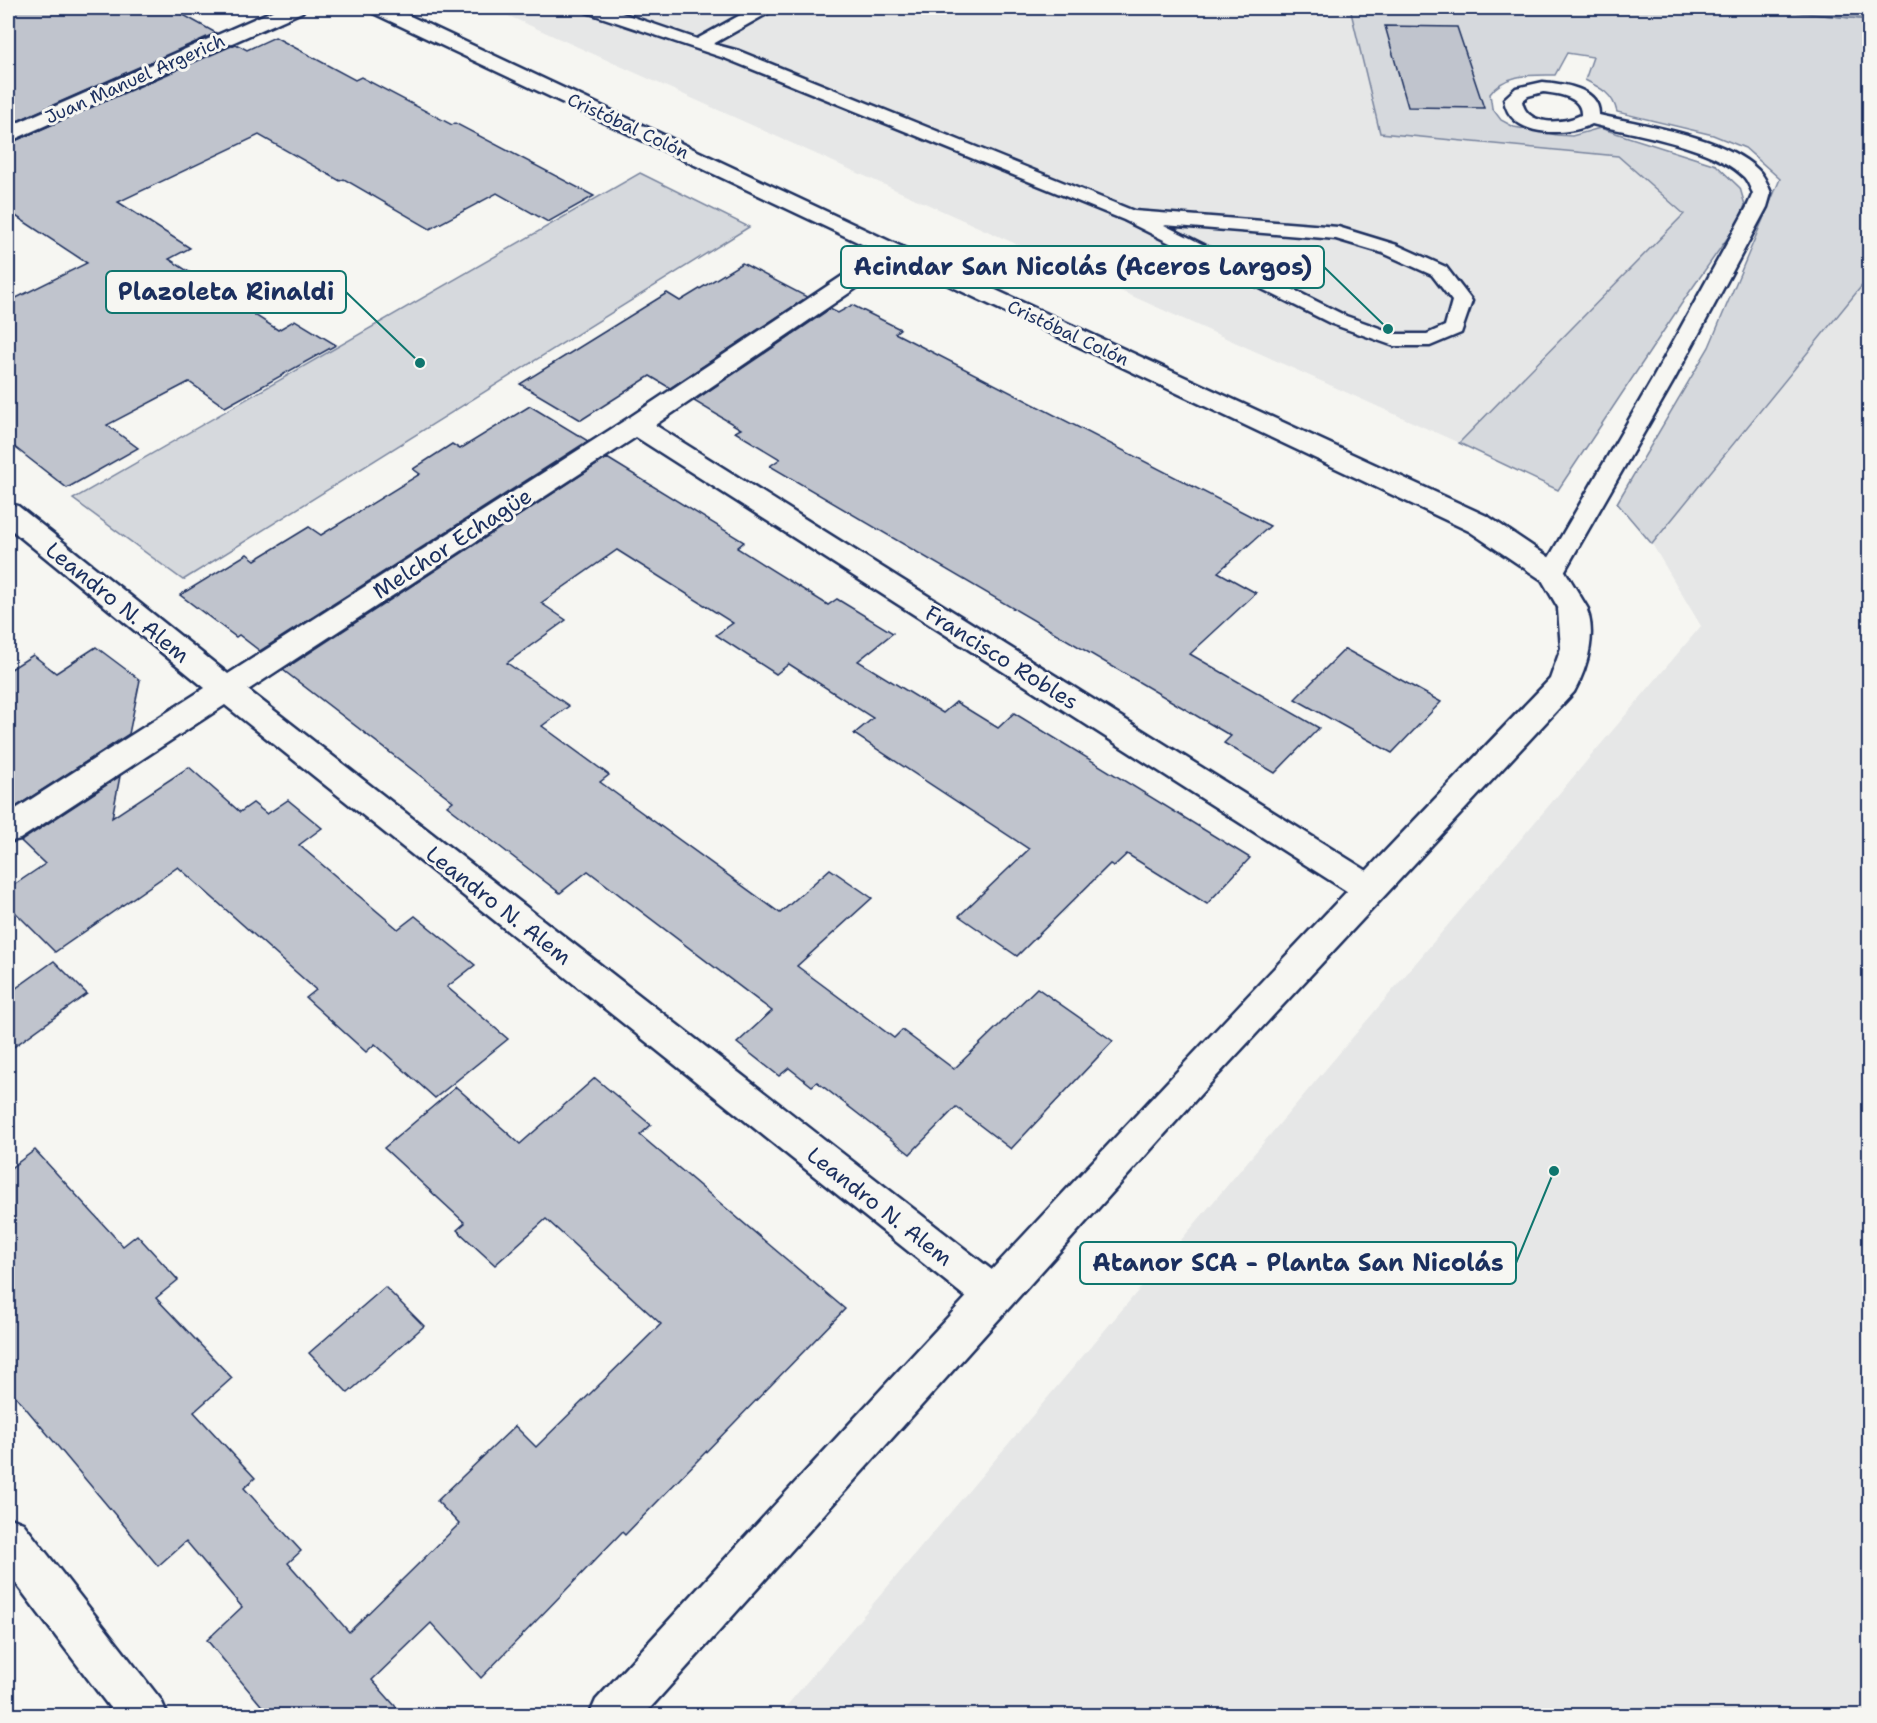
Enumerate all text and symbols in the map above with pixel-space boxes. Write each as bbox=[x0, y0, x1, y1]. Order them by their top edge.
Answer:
street label: Juan Manuel Argerich bbox=[41, 28, 229, 130]
street label: Cristóbal Colón bbox=[563, 87, 693, 165]
callout: Acindar San Nicolás (Aceros Largos) bbox=[841, 246, 1324, 288]
text: Acindar San Nicolás (Aceros Largos) bbox=[854, 251, 1312, 283]
callout: Plazoleta Rinaldi bbox=[106, 271, 346, 313]
text: Plazoleta Rinaldi bbox=[118, 276, 334, 308]
street label: Cristóbal Colón bbox=[1003, 294, 1133, 372]
street label: Melchor Echagüe bbox=[367, 481, 537, 606]
street label: Leandro N. Alem bbox=[40, 535, 196, 669]
street label: Francisco Robles bbox=[920, 599, 1084, 716]
street label: Leandro N. Alem bbox=[420, 839, 577, 971]
street label: Leandro N. Alem bbox=[801, 1140, 958, 1272]
callout: Atanor SCA - Planta San Nicolás bbox=[1080, 1242, 1516, 1284]
text: Atanor SCA - Planta San Nicolás bbox=[1092, 1247, 1504, 1279]

